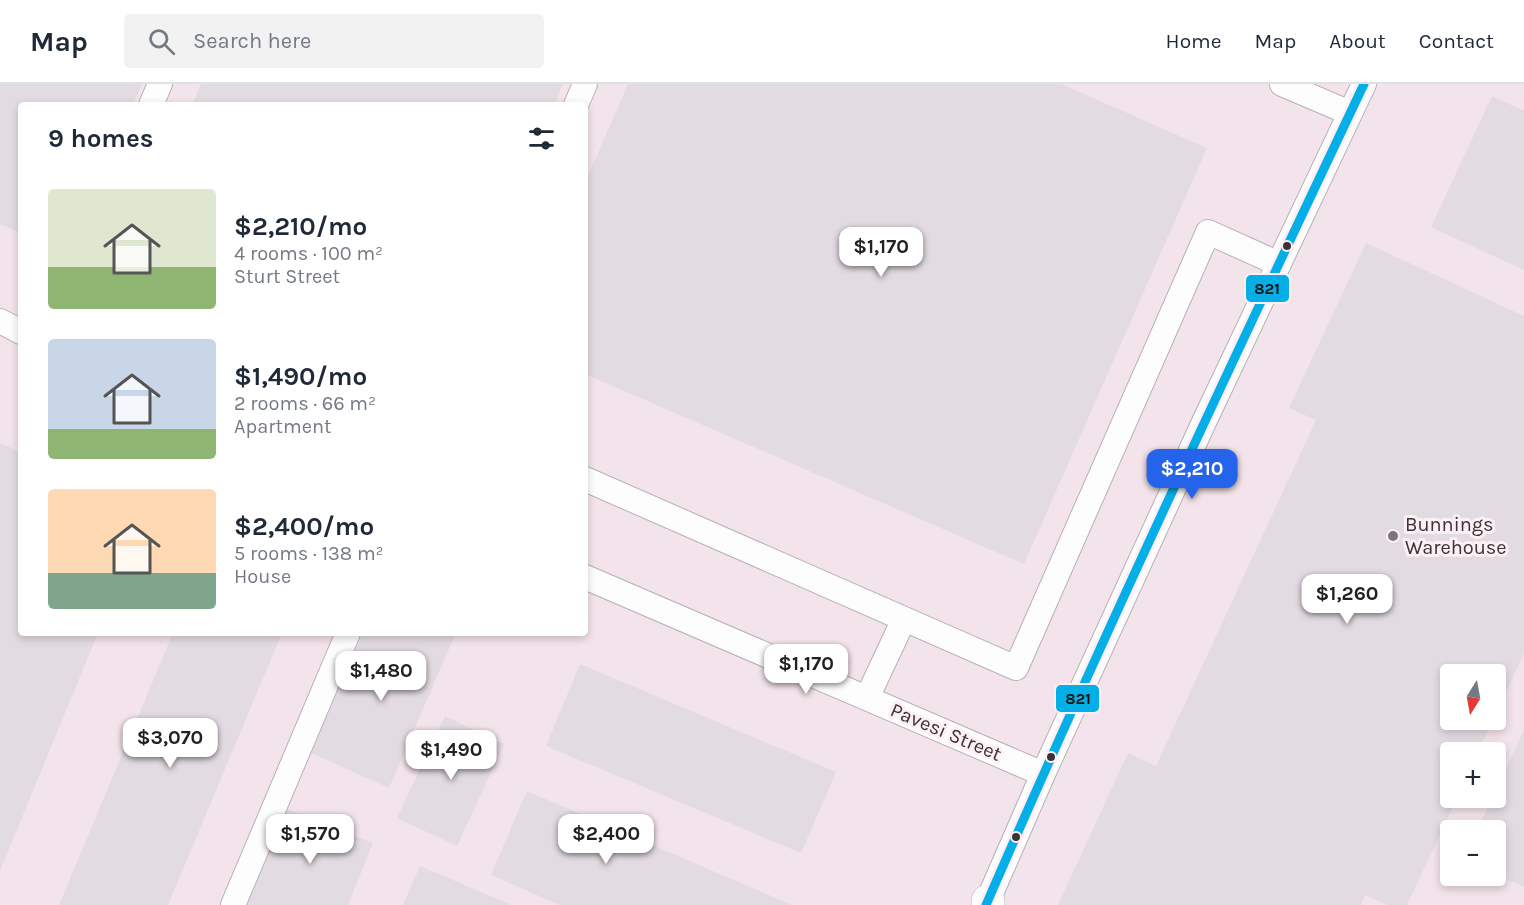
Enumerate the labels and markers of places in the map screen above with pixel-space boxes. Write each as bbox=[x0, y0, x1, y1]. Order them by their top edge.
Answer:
pin: $1,170 bbox=[832, 227, 930, 278]
unlabelled marker bbox=[1281, 240, 1293, 252]
pin: $2,210 bbox=[1143, 449, 1241, 500]
place label: Bunnings Warehouse bbox=[1405, 513, 1507, 559]
marker: Bunnings Warehouse bbox=[1386, 529, 1400, 543]
pin: $1,260 bbox=[1298, 574, 1396, 625]
pin: $1,170 bbox=[757, 644, 855, 695]
pin: $1,480 bbox=[332, 651, 430, 702]
pin: $3,070 bbox=[121, 718, 219, 769]
pin: $1,490 bbox=[402, 730, 500, 781]
unlabelled marker bbox=[1045, 751, 1057, 763]
pin: $1,570 bbox=[261, 814, 359, 865]
pin: $2,400 bbox=[557, 814, 655, 865]
unlabelled marker bbox=[1010, 831, 1022, 843]

